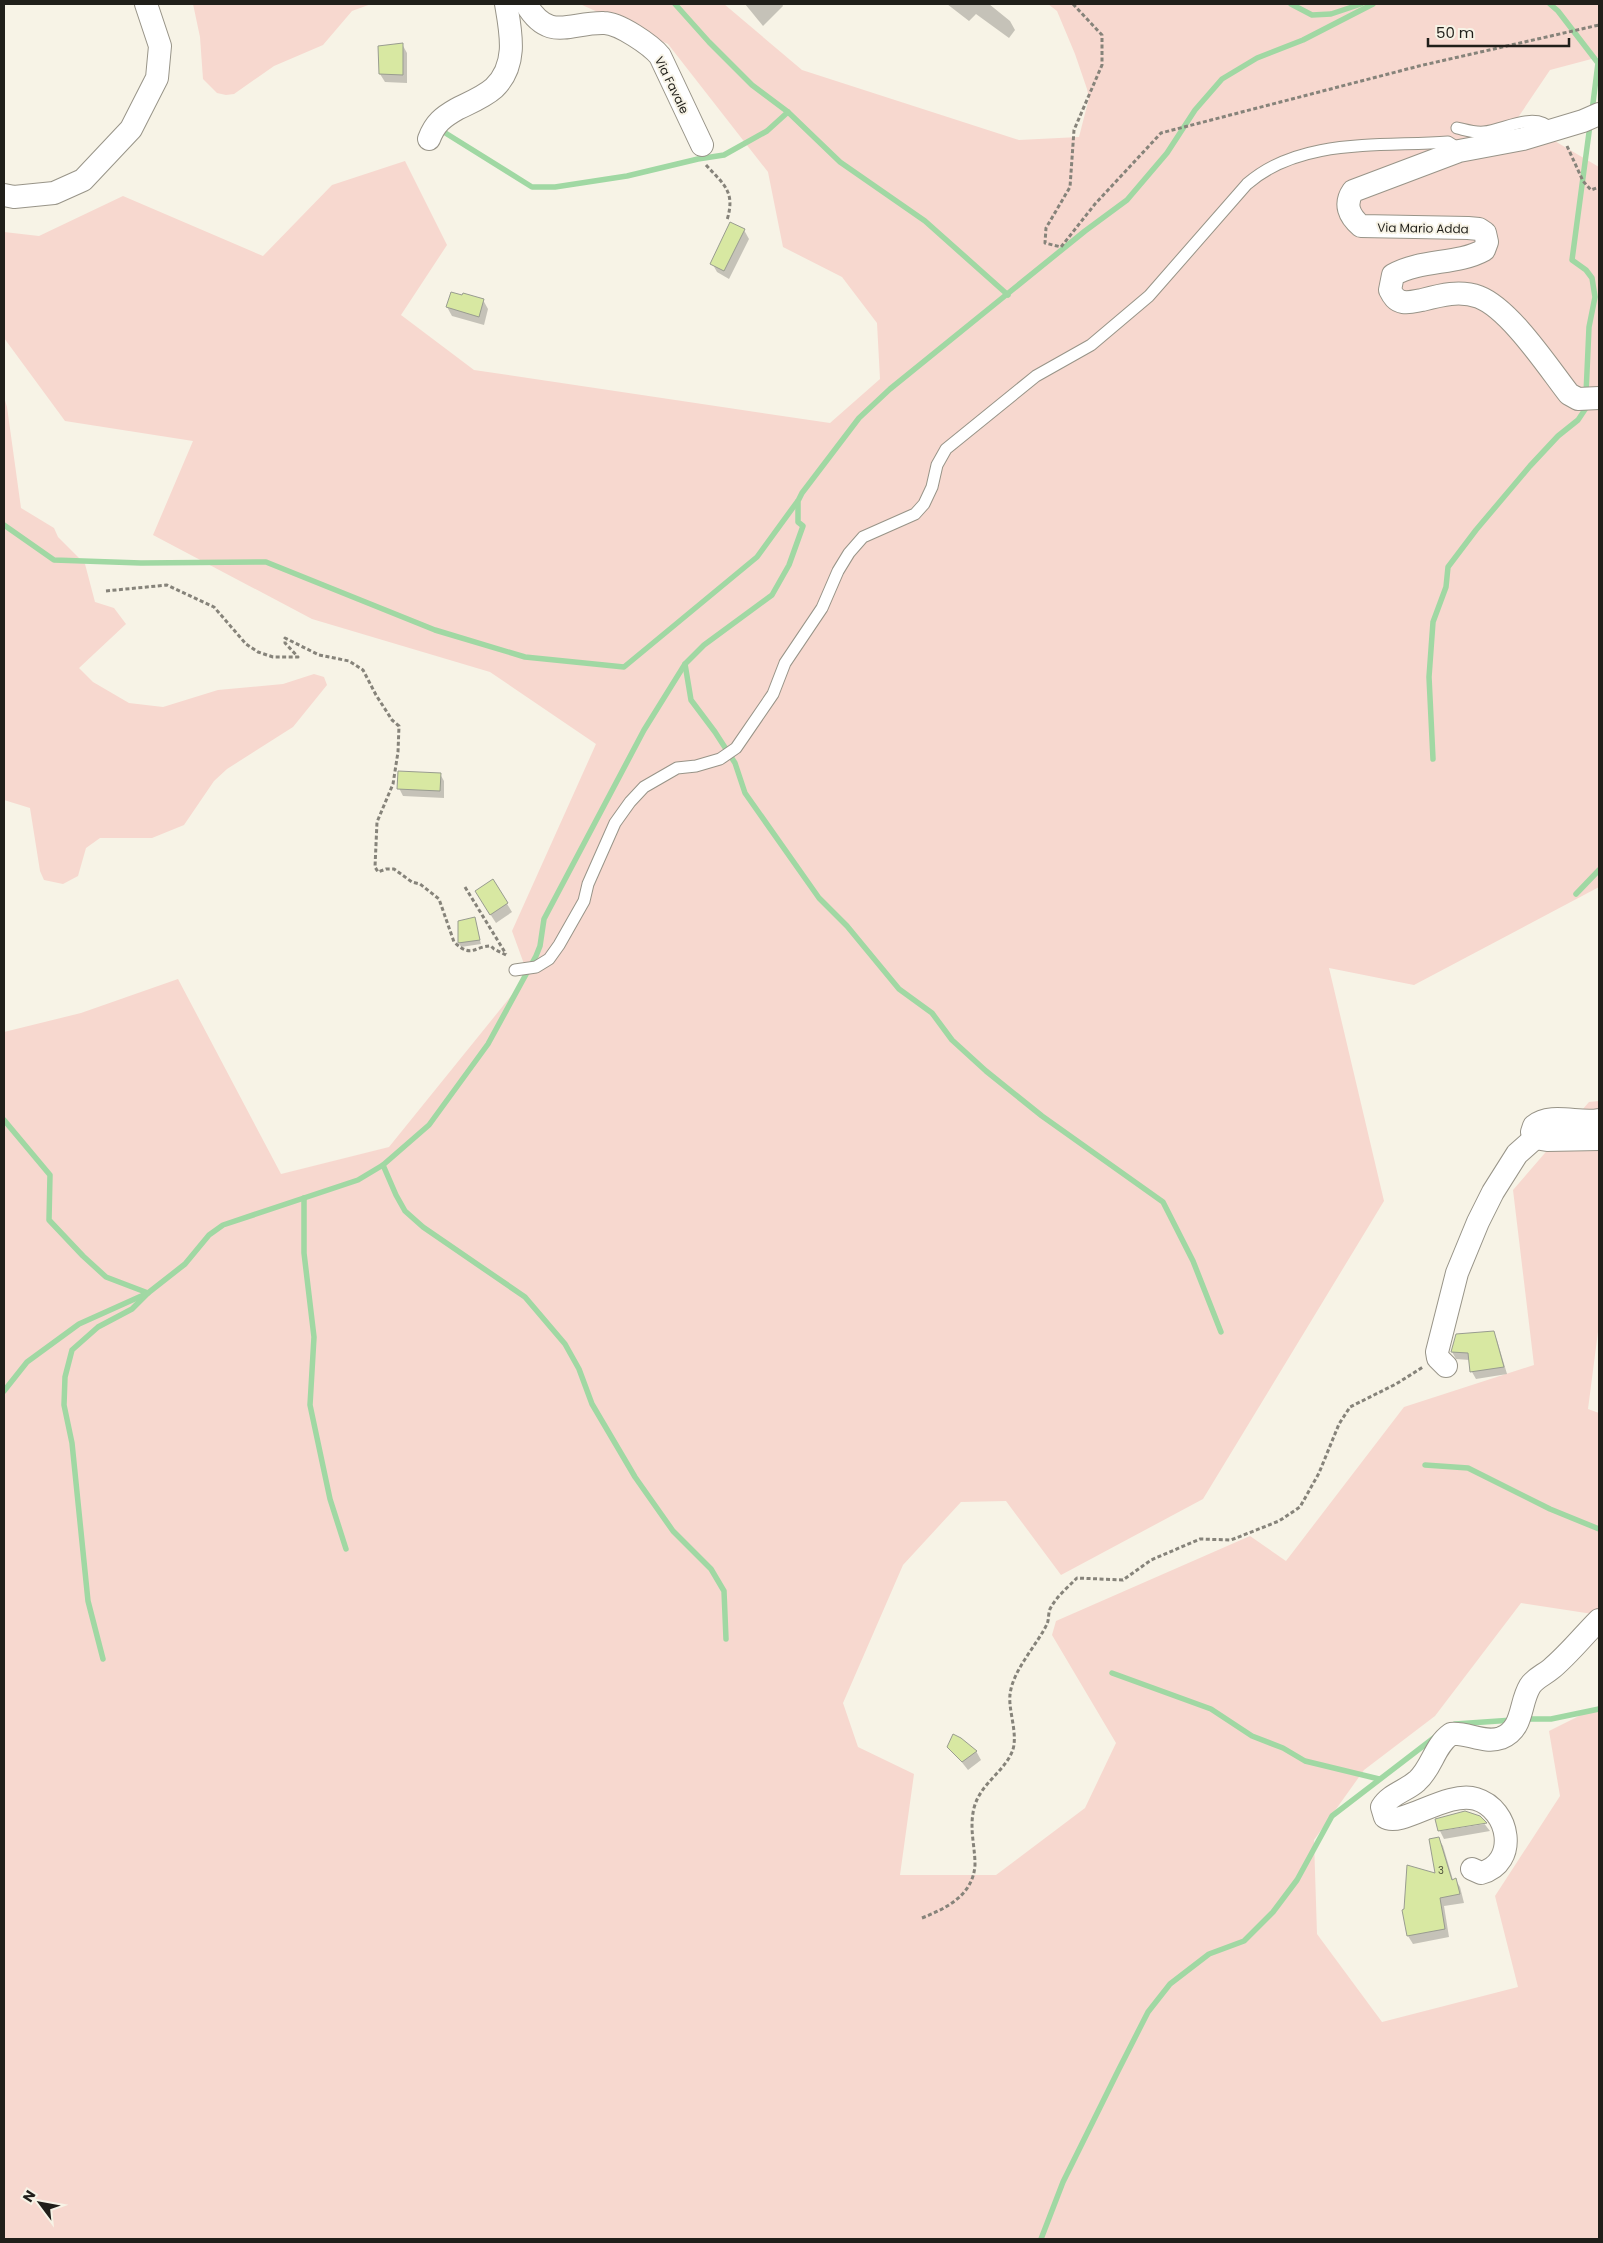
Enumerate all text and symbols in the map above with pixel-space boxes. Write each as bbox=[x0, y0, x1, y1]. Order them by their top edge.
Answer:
scale bar bbox=[1428, 15, 1569, 47]
text: 50 m bbox=[1436, 22, 1474, 43]
street label: Via Favale bbox=[651, 54, 693, 116]
street label: Via Mario Adda bbox=[1377, 219, 1469, 237]
house number: 3 bbox=[1438, 1863, 1444, 1878]
north arrow bbox=[15, 2178, 65, 2228]
text: N bbox=[18, 2186, 40, 2206]

